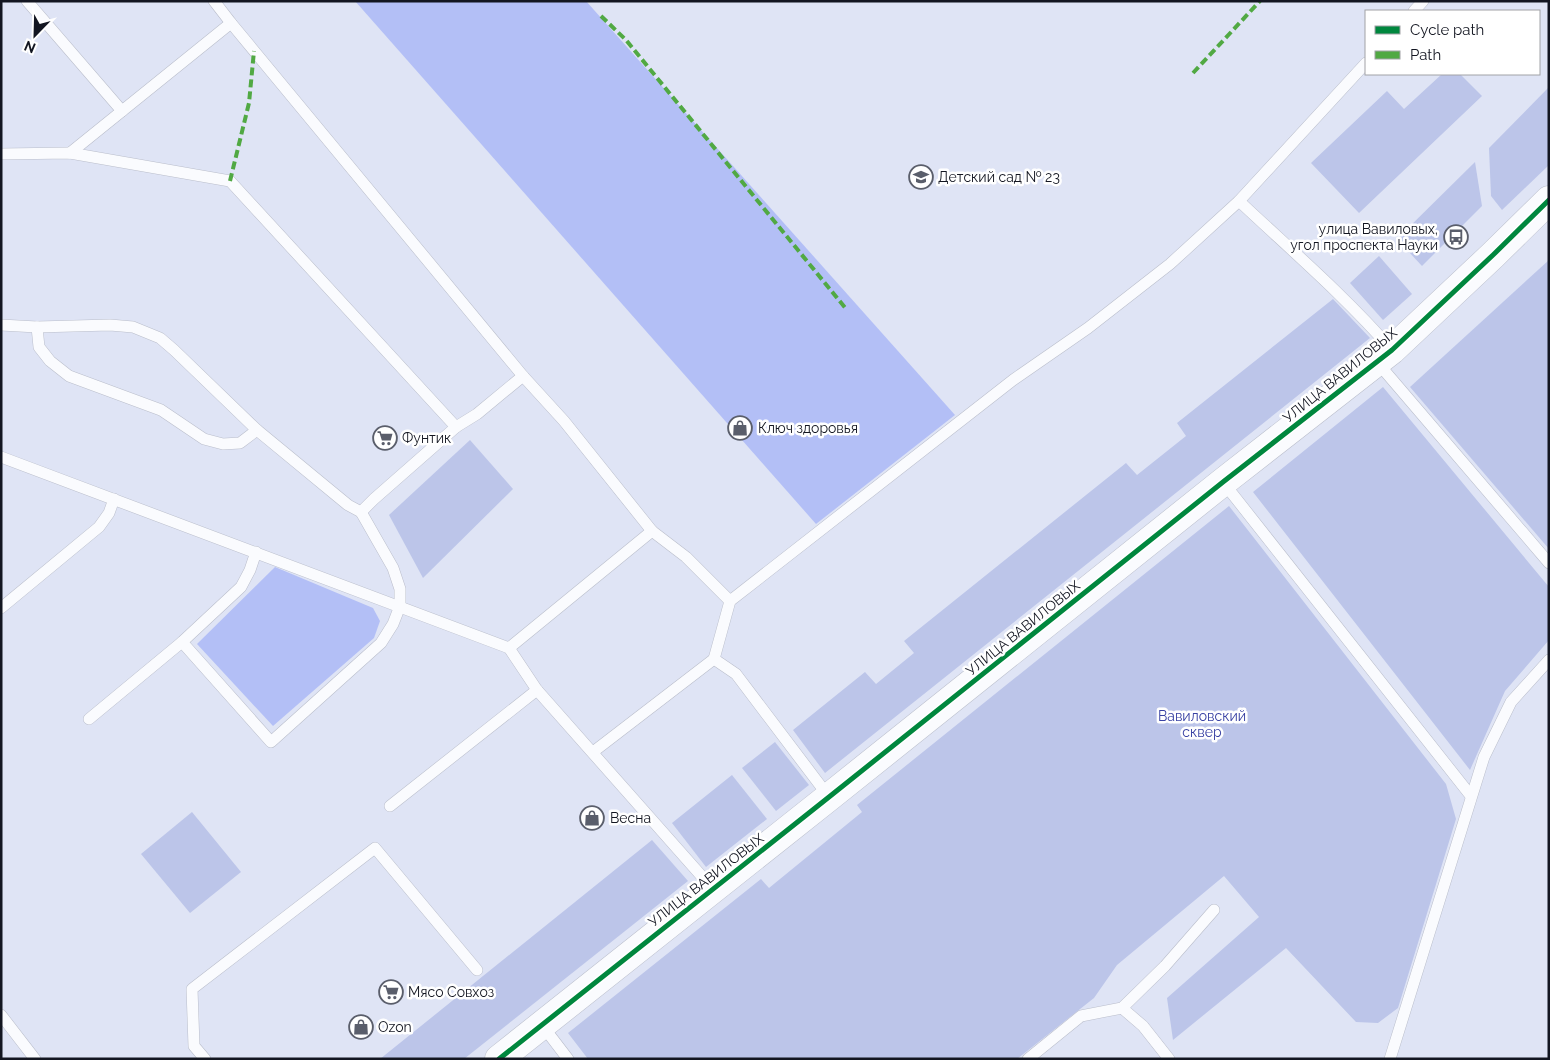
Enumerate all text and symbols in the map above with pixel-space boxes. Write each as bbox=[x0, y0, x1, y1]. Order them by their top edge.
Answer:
north arrow bbox=[10, 10, 60, 60]
legend bbox=[1365, 10, 1540, 75]
text: Cycle path bbox=[1410, 21, 1484, 39]
text: N bbox=[22, 38, 38, 56]
text: Path bbox=[1410, 46, 1441, 64]
school or university icon: Детский сад № 23 bbox=[908, 164, 934, 190]
place label: Детский сад № 23 bbox=[938, 169, 1060, 185]
place label: улица Вавиловых, угол проспекта Науки bbox=[1290, 221, 1438, 253]
bus stop icon: улица Вавиловых, угол проспекта Науки bbox=[1443, 224, 1469, 250]
street label: УЛИЦА ВАВИЛОВЫХ bbox=[1280, 324, 1400, 426]
shop icon: Ключ здоровья bbox=[727, 415, 753, 441]
place label: Ключ здоровья bbox=[758, 420, 858, 436]
supermarket icon: Фунтик bbox=[372, 425, 398, 451]
place label: Фунтик bbox=[402, 430, 451, 446]
street label: УЛИЦА ВАВИЛОВЫХ bbox=[963, 577, 1083, 679]
park label: Вавиловский сквер bbox=[1158, 708, 1246, 740]
shop icon: Весна bbox=[579, 805, 605, 831]
place label: Весна bbox=[610, 810, 651, 826]
street label: УЛИЦА ВАВИЛОВЫХ bbox=[645, 830, 767, 930]
supermarket icon: Мясо Совхоз bbox=[378, 979, 404, 1005]
place label: Мясо Совхоз bbox=[408, 984, 494, 1000]
shop icon: Ozon bbox=[348, 1014, 374, 1040]
place label: Ozon bbox=[378, 1019, 412, 1035]

